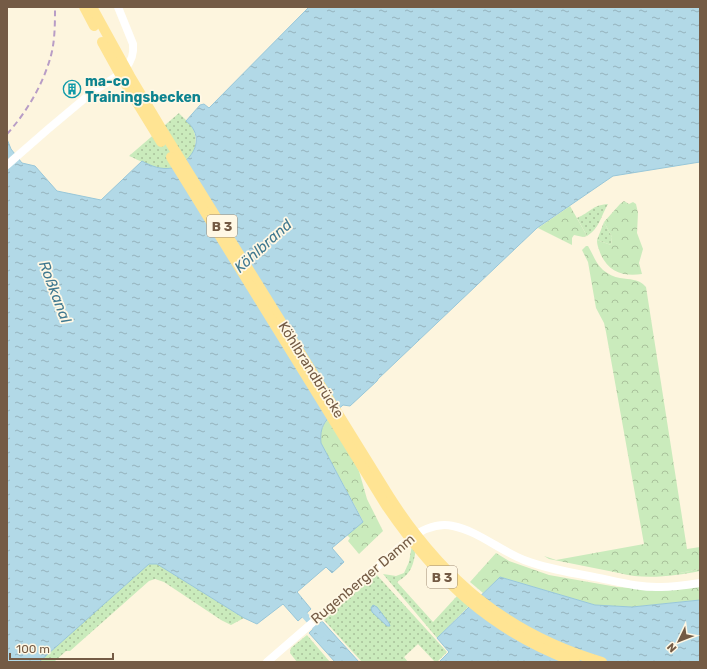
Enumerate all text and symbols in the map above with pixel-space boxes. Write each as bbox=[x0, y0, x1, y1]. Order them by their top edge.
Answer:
place label: ma-co Trainingsbecken bbox=[85, 73, 201, 106]
building icon: ma-co Trainingsbecken bbox=[62, 79, 82, 99]
road number: B 3 bbox=[207, 215, 237, 237]
water label: Köhlbrand bbox=[231, 215, 296, 276]
water label: Roßkanal bbox=[35, 258, 75, 326]
street label: Köhlbrandbrücke bbox=[274, 319, 348, 422]
street label: Rugenberger Damm bbox=[308, 531, 418, 627]
road number: B 3 bbox=[427, 566, 457, 588]
north arrow bbox=[659, 621, 699, 661]
scale bar bbox=[10, 635, 113, 661]
text: N bbox=[665, 640, 680, 655]
text: 100 m bbox=[16, 642, 50, 656]

